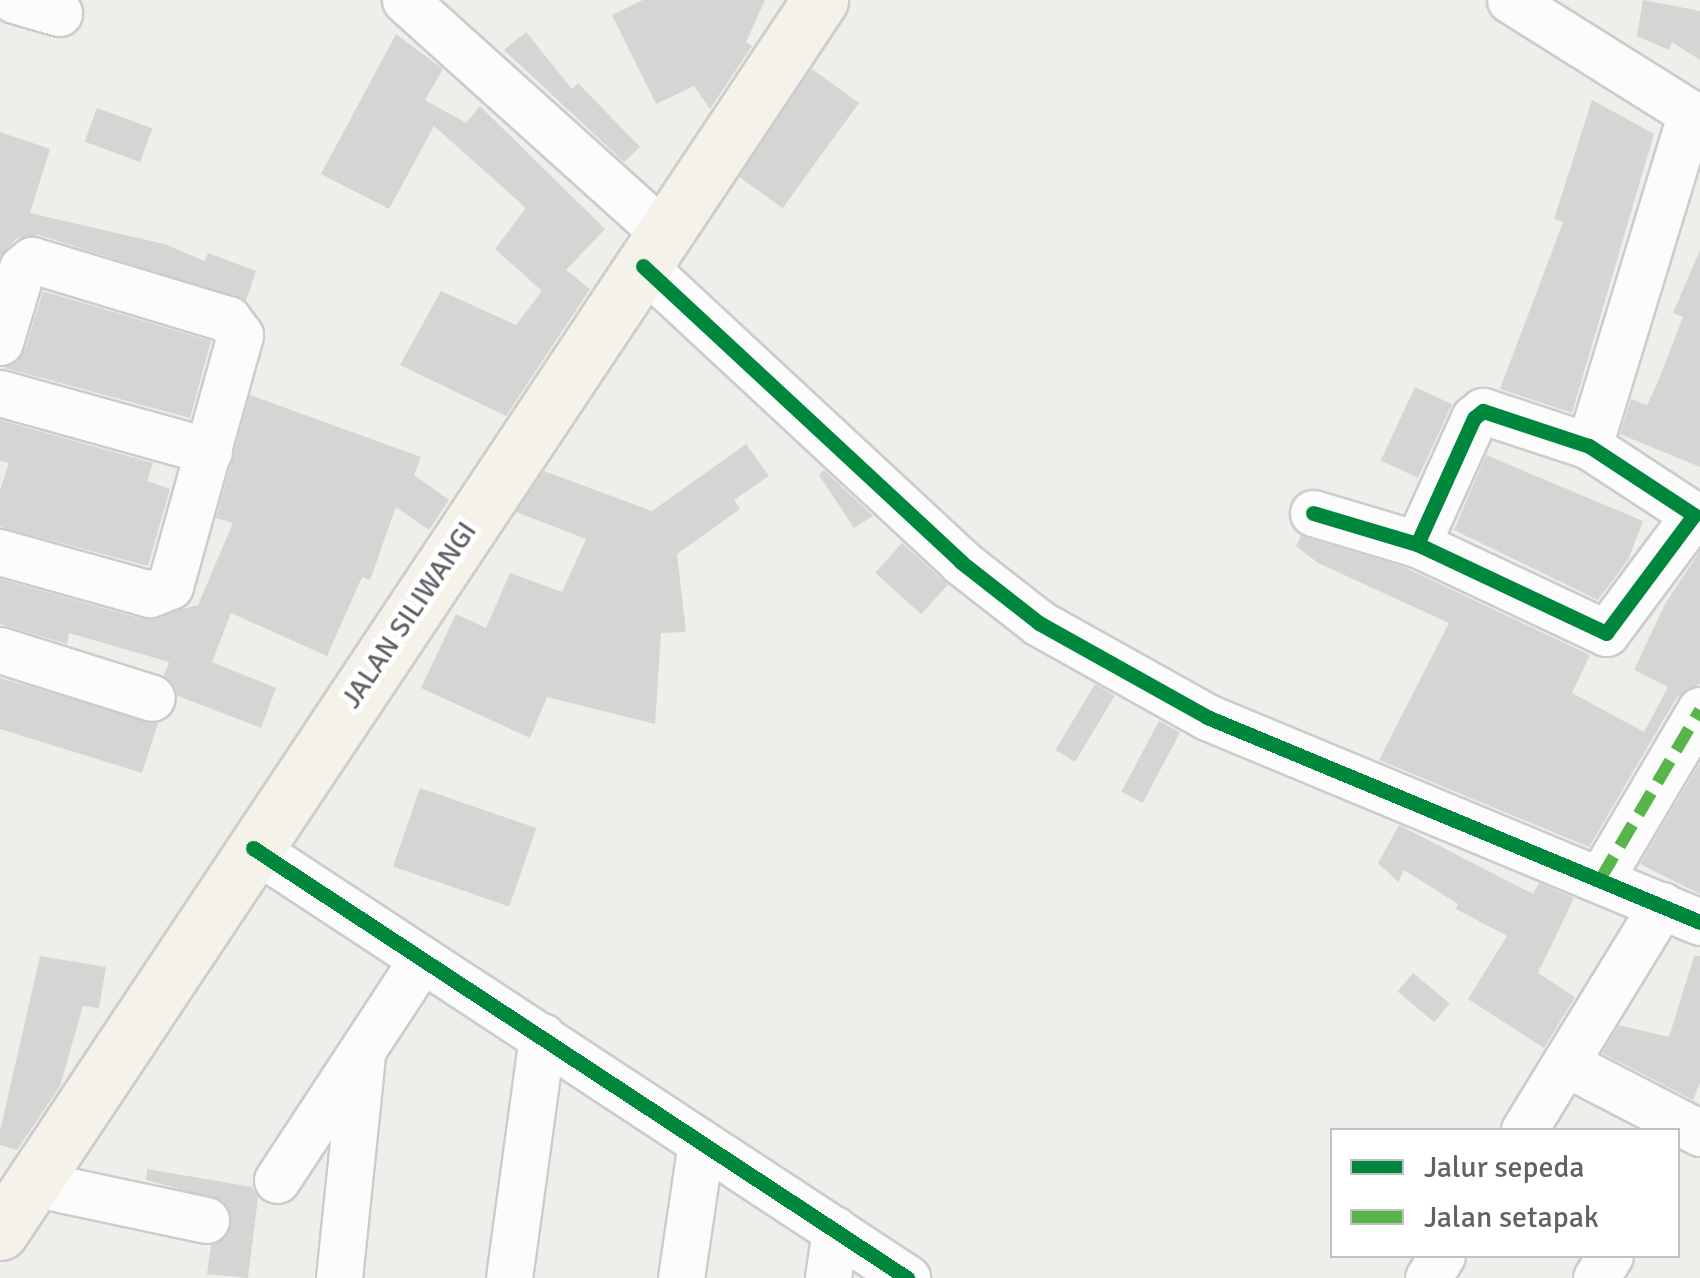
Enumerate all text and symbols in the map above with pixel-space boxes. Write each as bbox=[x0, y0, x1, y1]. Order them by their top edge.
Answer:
street label: JALAN SILIWANGI bbox=[334, 515, 484, 715]
legend bbox=[1330, 1128, 1680, 1258]
text: Jalur sepeda bbox=[1424, 1149, 1585, 1186]
text: Jalan setapak bbox=[1424, 1199, 1599, 1236]

